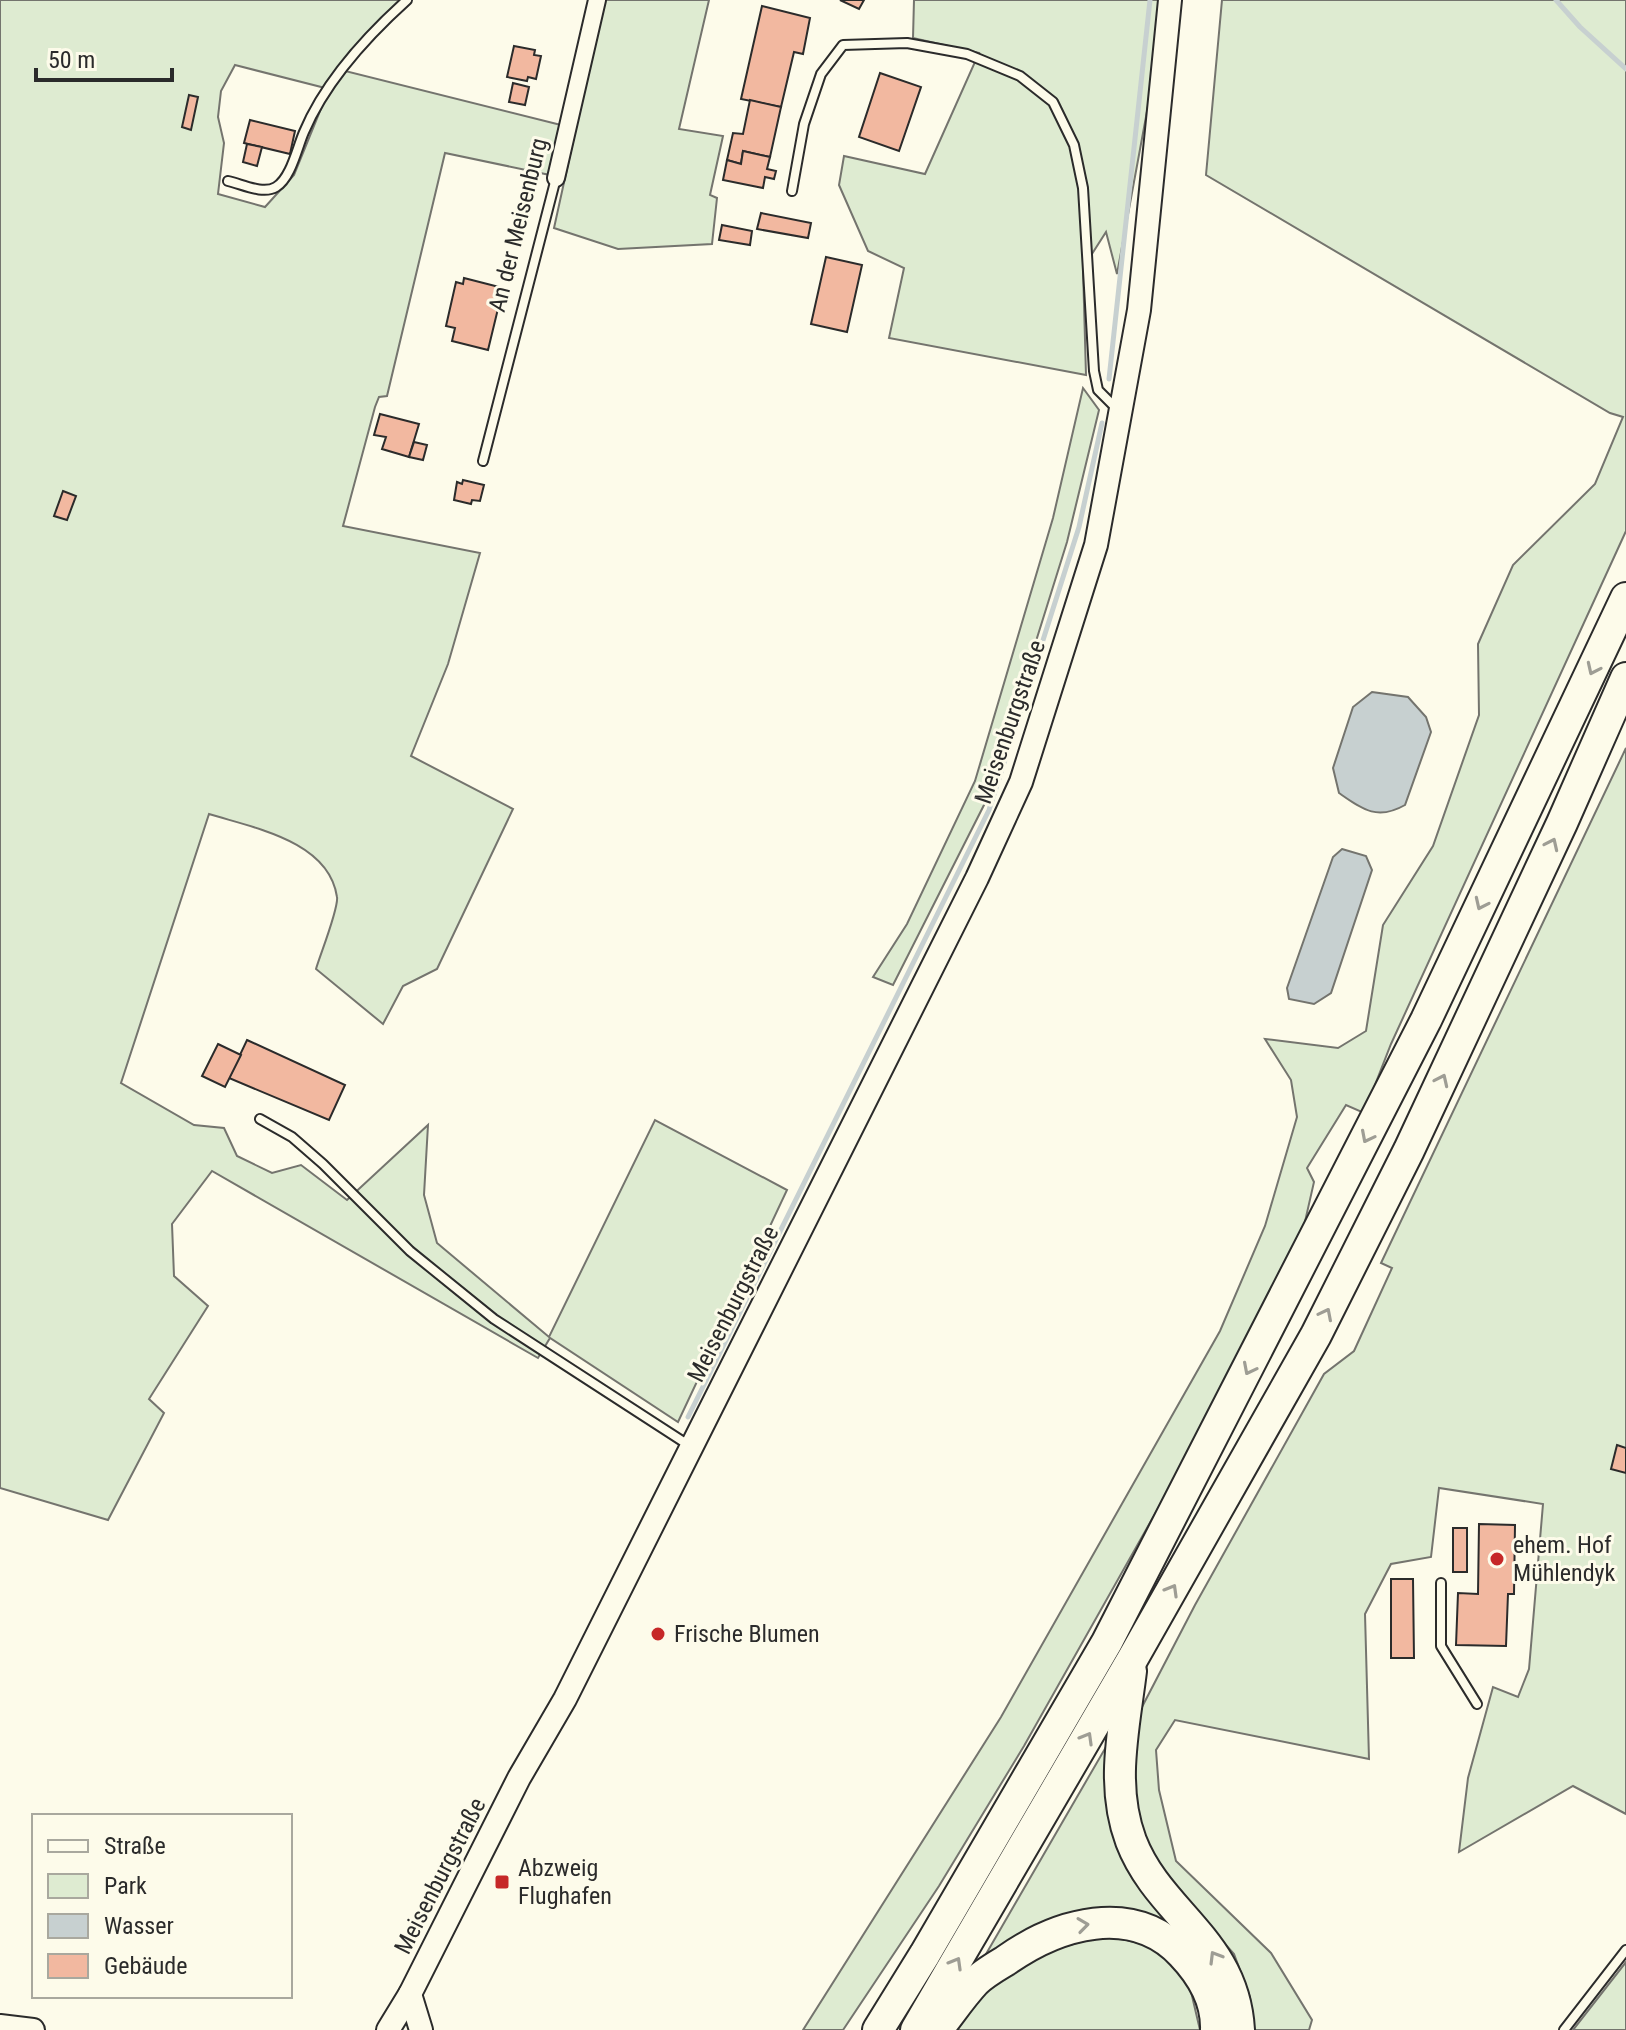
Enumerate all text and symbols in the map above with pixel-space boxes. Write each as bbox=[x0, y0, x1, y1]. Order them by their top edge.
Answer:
scale bar bbox=[36, 32, 172, 82]
text: 50 m bbox=[48, 46, 95, 74]
street label: An der Meisenburg bbox=[483, 135, 553, 315]
street label: Meisenburgstraße bbox=[969, 636, 1051, 808]
one-way arrow bbox=[1587, 661, 1603, 675]
one-way arrow bbox=[1542, 838, 1558, 852]
one-way arrow bbox=[1475, 895, 1491, 910]
one-way arrow bbox=[1432, 1073, 1448, 1088]
one-way arrow bbox=[1361, 1129, 1376, 1144]
street label: Meisenburgstraße bbox=[682, 1221, 784, 1387]
one-way arrow bbox=[1317, 1308, 1332, 1323]
one-way arrow bbox=[1243, 1360, 1258, 1375]
place label: ehem. Hof Mühlendyk bbox=[1513, 1531, 1616, 1587]
marker: ehem. Hof Mühlendyk bbox=[1488, 1550, 1506, 1568]
one-way arrow bbox=[1162, 1584, 1178, 1599]
place label: Frische Blumen bbox=[674, 1620, 820, 1648]
marker: Frische Blumen bbox=[649, 1625, 667, 1643]
one-way arrow bbox=[1077, 1732, 1092, 1747]
street label: Meisenburgstraße bbox=[389, 1793, 491, 1959]
legend bbox=[32, 1814, 292, 1998]
text: Straße bbox=[104, 1832, 166, 1860]
place label: Abzweig Flughafen bbox=[518, 1854, 612, 1910]
text: Park bbox=[104, 1872, 147, 1900]
marker: Abzweig Flughafen bbox=[493, 1873, 511, 1891]
text: Wasser bbox=[104, 1912, 174, 1940]
one-way arrow bbox=[1076, 1917, 1090, 1934]
one-way arrow bbox=[1209, 1951, 1225, 1966]
text: Gebäude bbox=[104, 1952, 188, 1980]
one-way arrow bbox=[946, 1957, 962, 1971]

